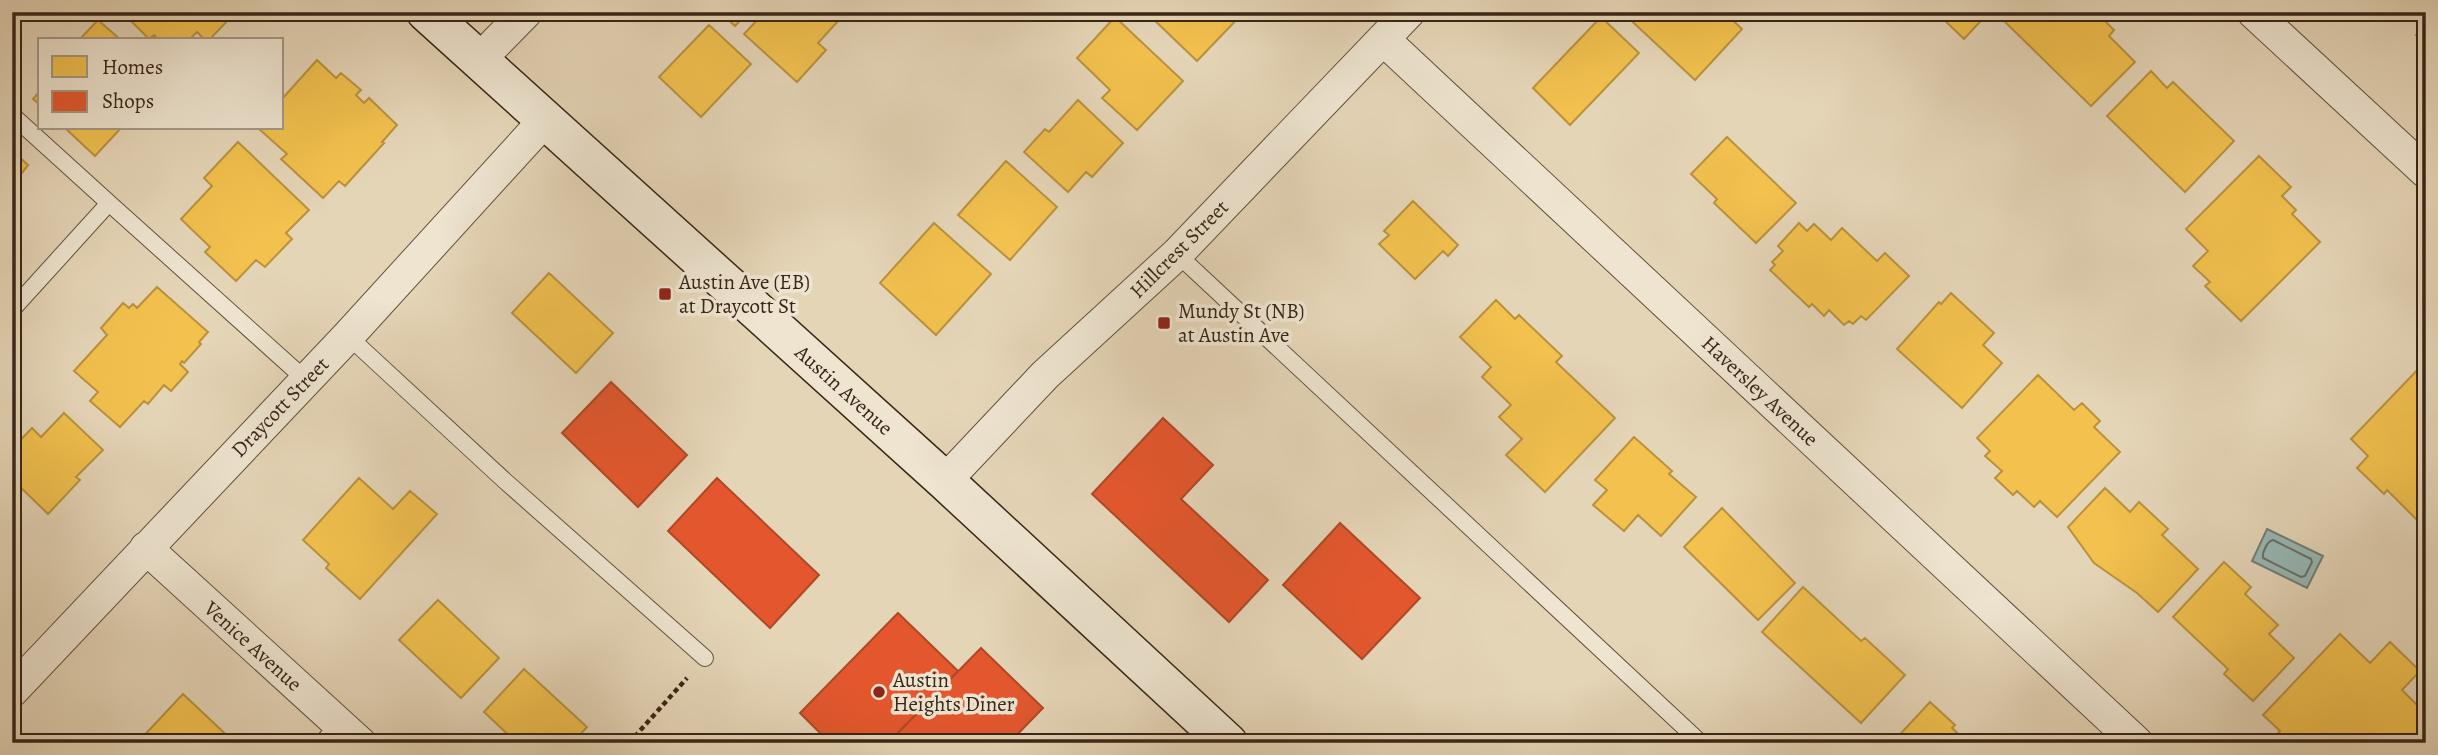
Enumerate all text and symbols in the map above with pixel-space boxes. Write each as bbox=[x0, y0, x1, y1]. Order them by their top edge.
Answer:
legend bbox=[38, 38, 284, 130]
text: Homes bbox=[102, 53, 163, 81]
text: Shops bbox=[102, 87, 154, 115]
street label: Hillcrest Street bbox=[1123, 193, 1235, 305]
place label: Austin Ave (EB) at Draycott St bbox=[678, 268, 810, 320]
marker: Austin Ave (EB) at Draycott St bbox=[657, 286, 673, 302]
place label: Mundy St (NB) at Austin Ave bbox=[1178, 297, 1304, 349]
marker: Mundy St (NB) at Austin Ave bbox=[1156, 315, 1172, 331]
street label: Haversley Avenue bbox=[1695, 330, 1825, 452]
street label: Austin Avenue bbox=[788, 338, 899, 441]
street label: Draycott Street bbox=[225, 351, 335, 463]
street label: Venice Avenue bbox=[197, 594, 308, 697]
place label: Austin Heights Diner bbox=[892, 666, 1015, 718]
marker: Austin Heights Diner bbox=[871, 684, 887, 700]

